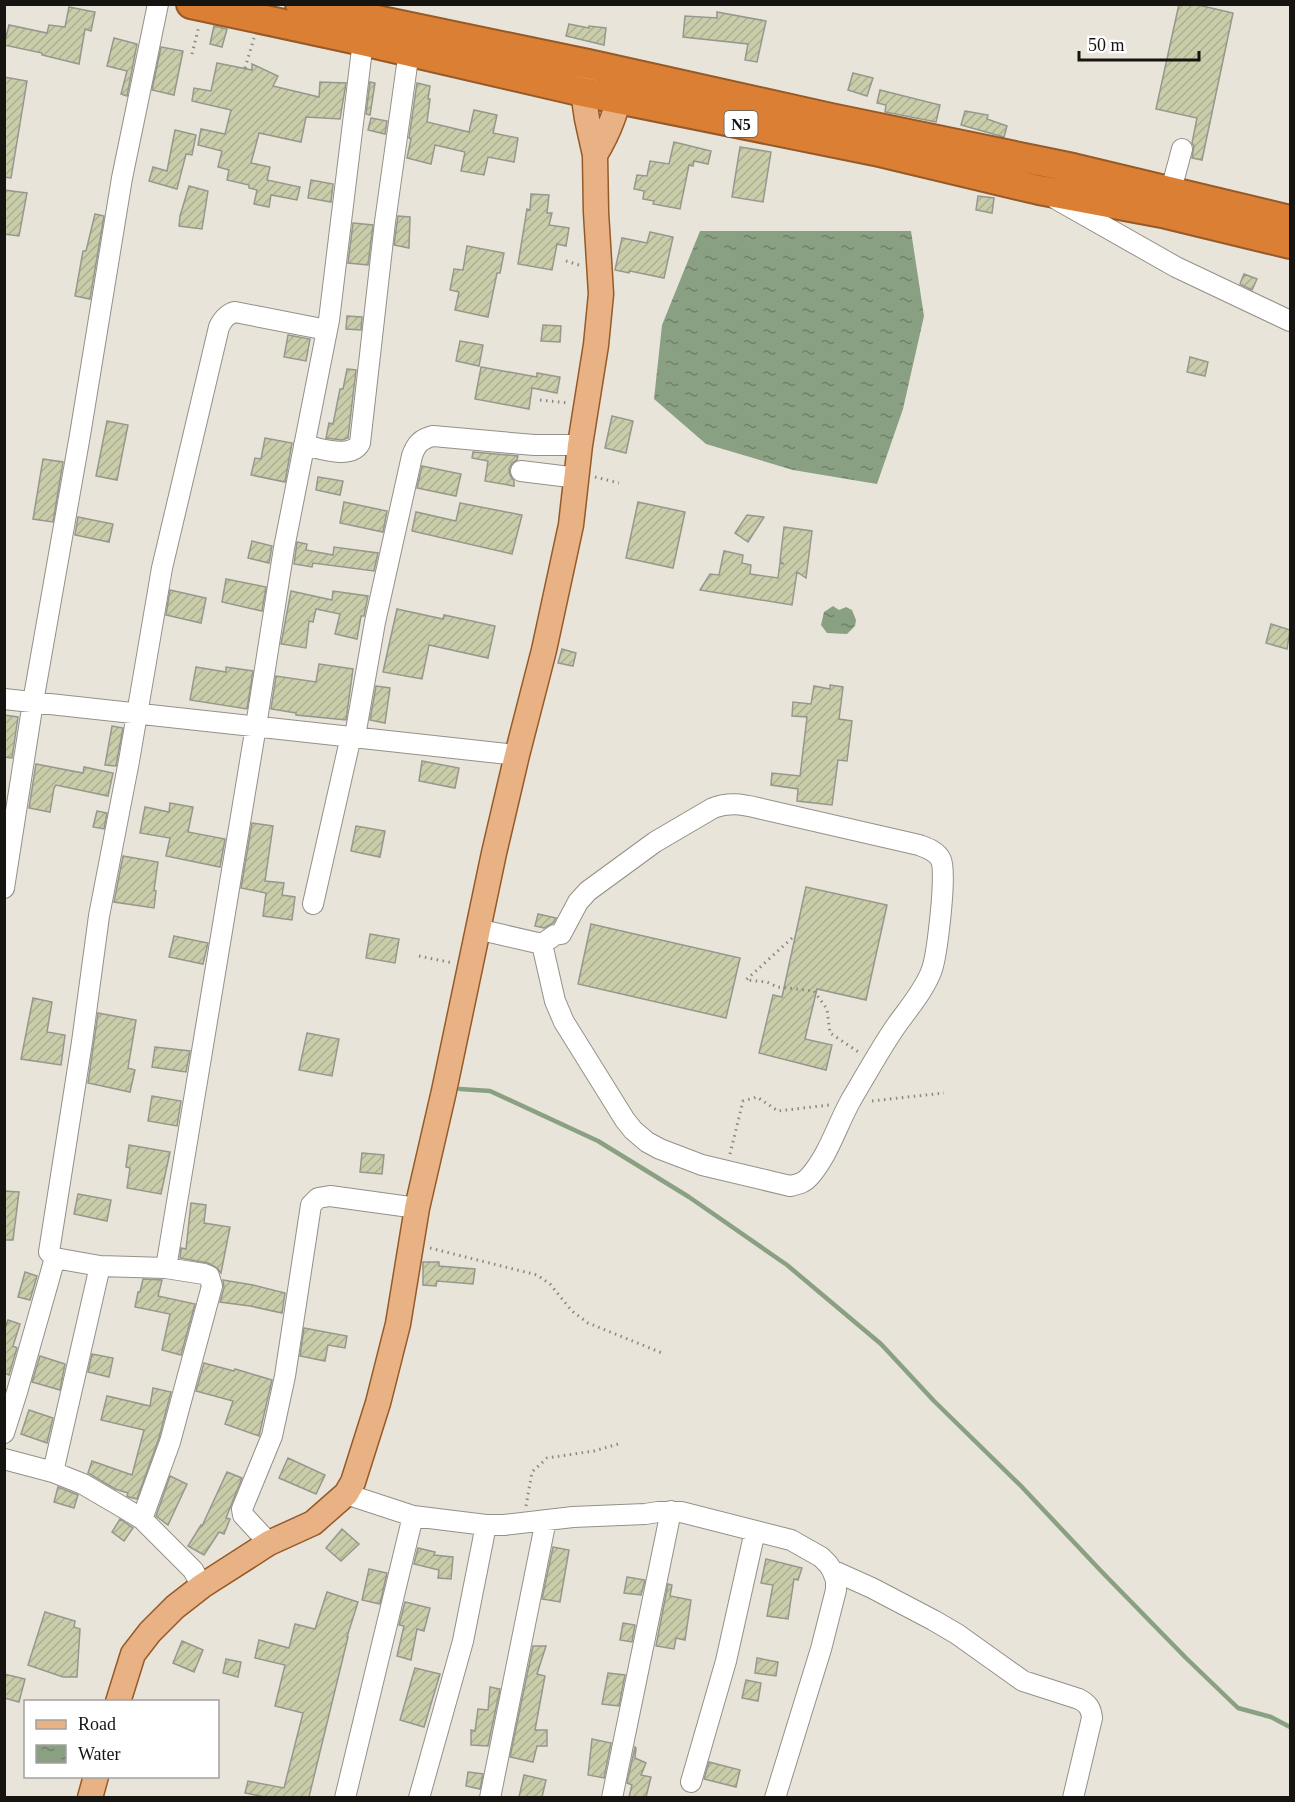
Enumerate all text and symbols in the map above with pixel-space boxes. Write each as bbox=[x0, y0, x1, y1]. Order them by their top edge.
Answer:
scale bar bbox=[1079, 24, 1199, 62]
text: 50 m bbox=[1088, 35, 1125, 55]
road number: N5 bbox=[724, 111, 758, 137]
legend bbox=[24, 1700, 219, 1778]
text: Road bbox=[78, 1714, 116, 1734]
text: Water bbox=[78, 1744, 121, 1764]

